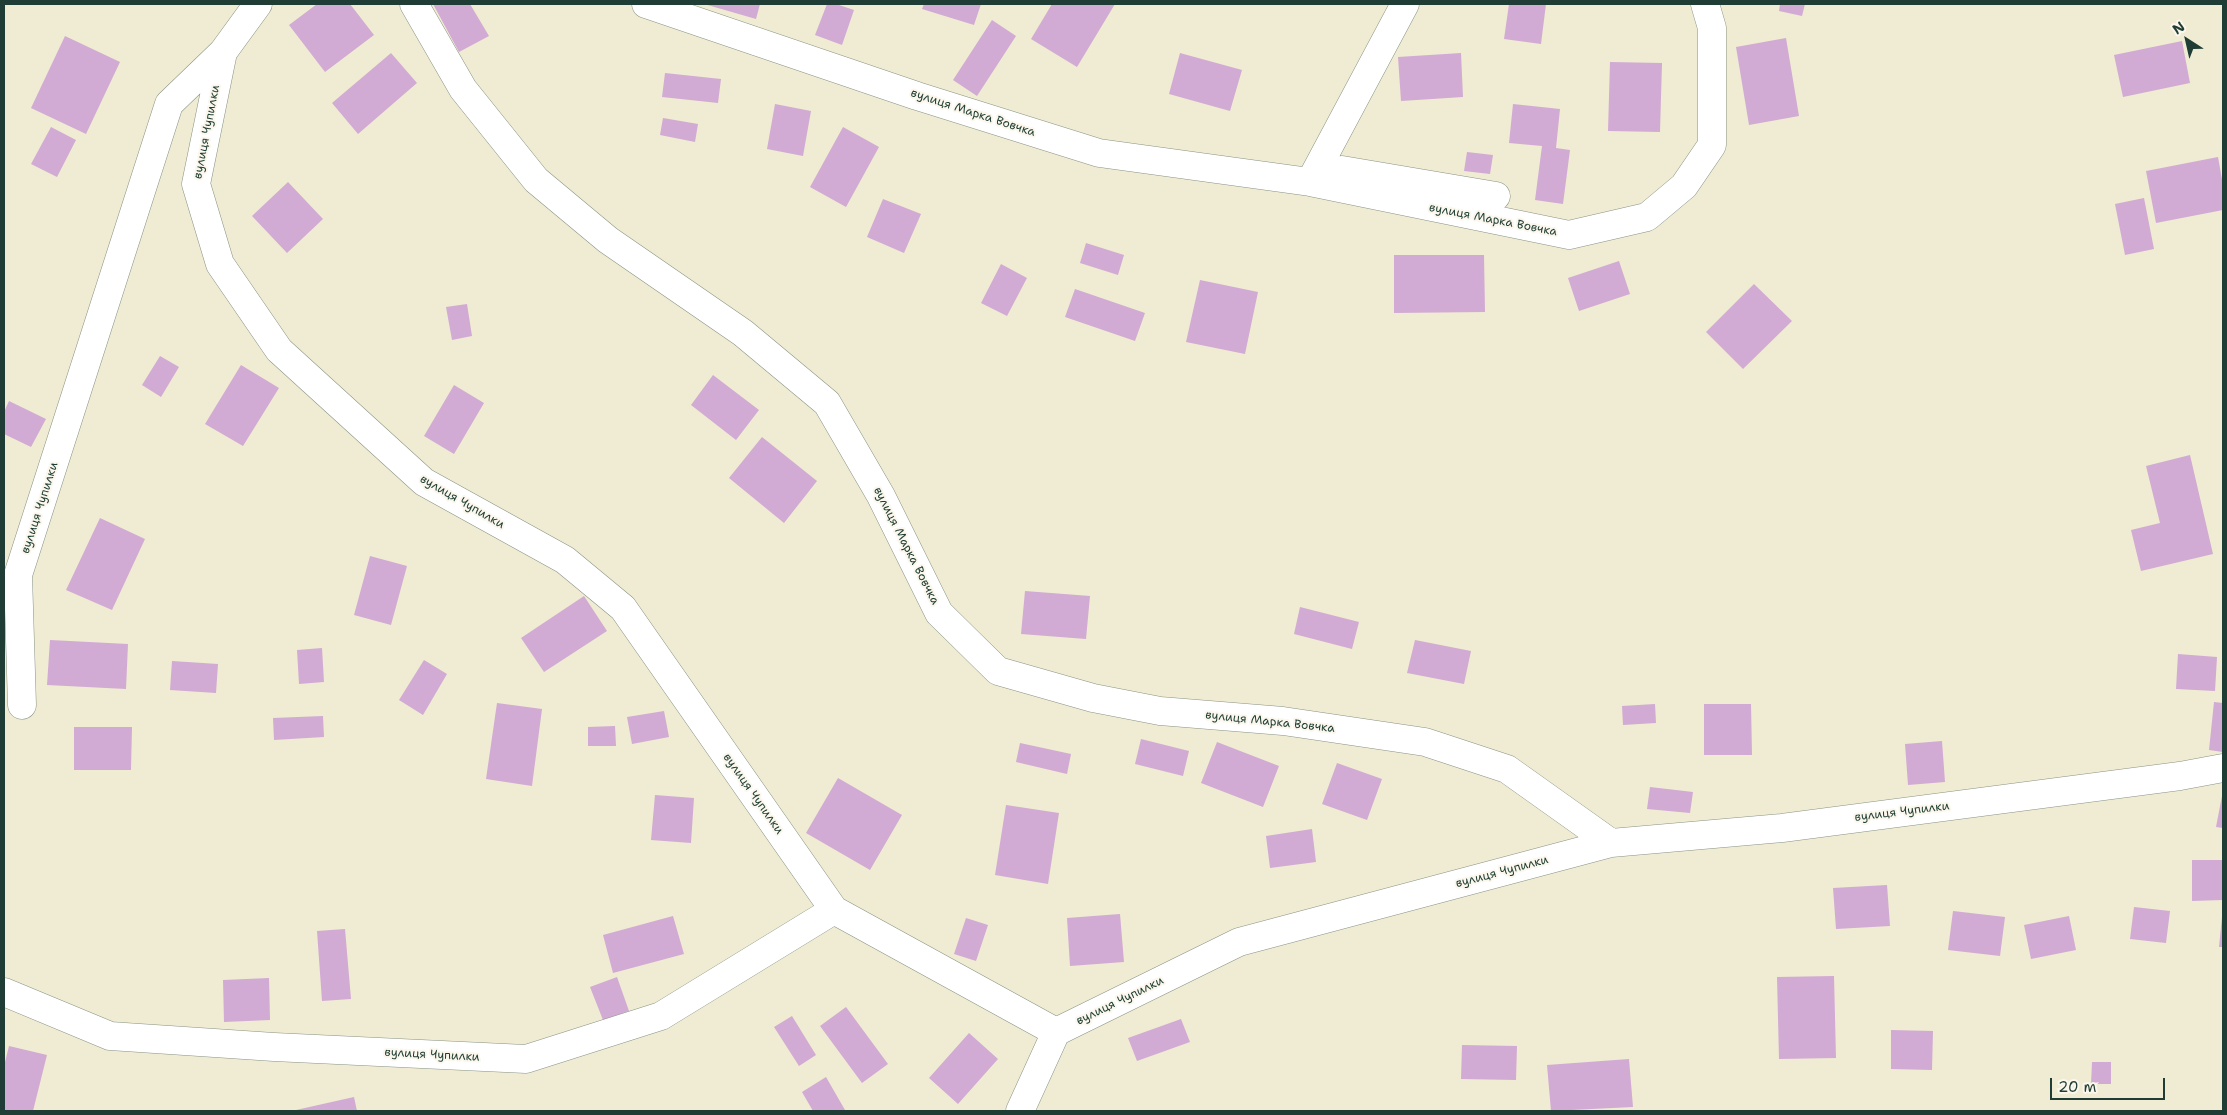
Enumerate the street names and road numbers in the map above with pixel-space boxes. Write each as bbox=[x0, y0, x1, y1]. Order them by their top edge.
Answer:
street label: вулиця Чупилки bbox=[191, 84, 223, 180]
street label: вулиця Марка Вовчка bbox=[909, 86, 1037, 140]
street label: вулиця Марка Вовчка bbox=[1428, 201, 1558, 239]
street label: вулиця Чупилки bbox=[18, 460, 62, 556]
street label: вулиця Чупилки bbox=[417, 472, 507, 532]
street label: вулиця Марка Вовчка bbox=[870, 485, 942, 607]
street label: вулиця Марка Вовчка bbox=[1204, 708, 1336, 736]
street label: вулиця Чупилки bbox=[720, 751, 786, 837]
street label: вулиця Чупилки bbox=[1854, 799, 1950, 825]
street label: вулиця Чупилки bbox=[1454, 853, 1550, 891]
street label: вулиця Чупилки bbox=[1074, 974, 1166, 1028]
street label: вулиця Чупилки bbox=[384, 1045, 480, 1065]

